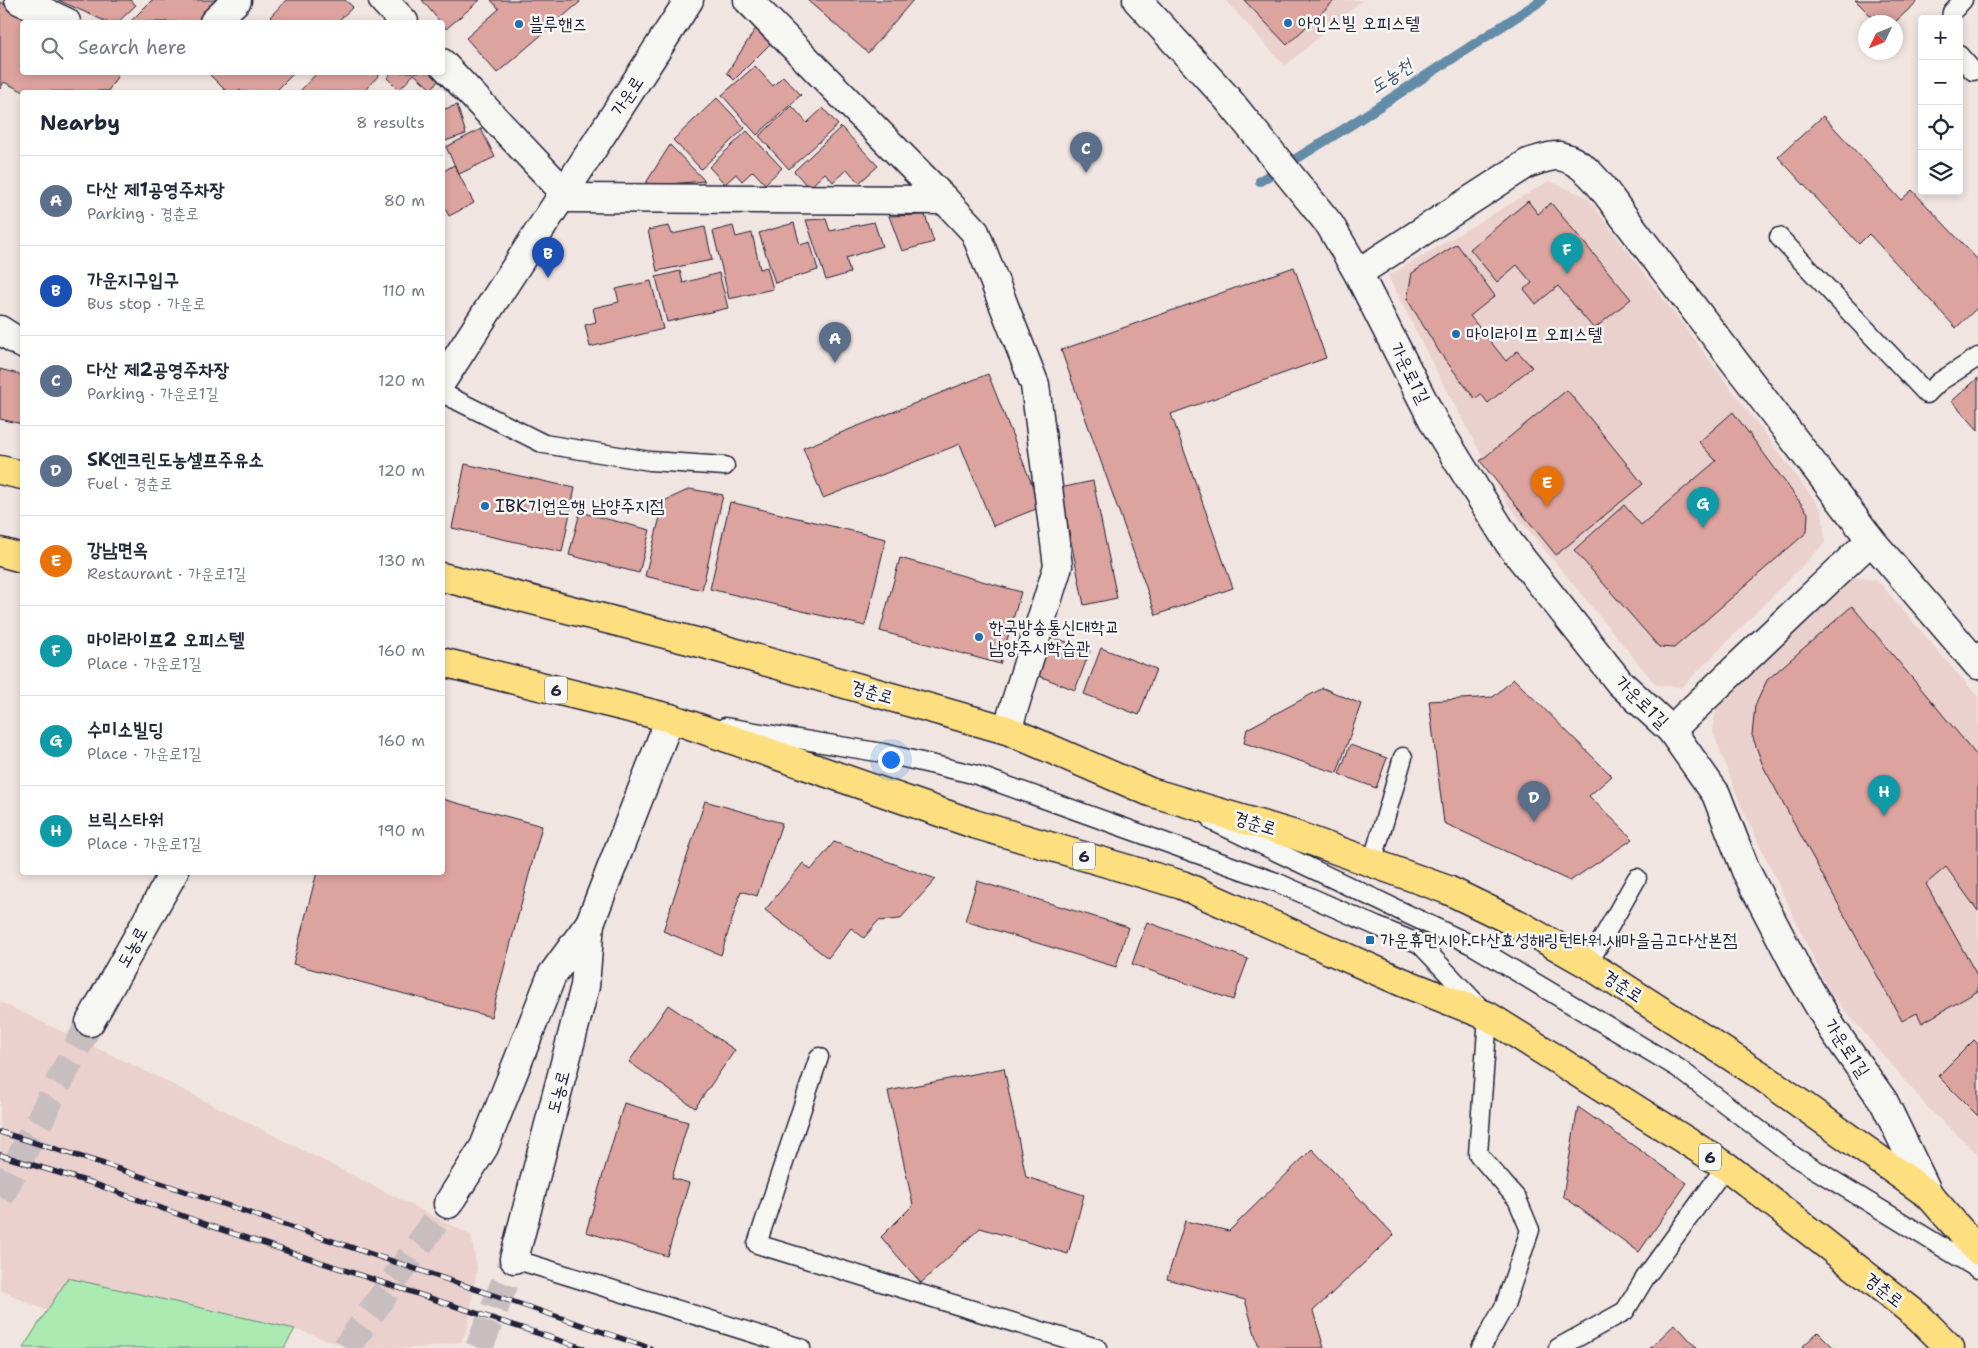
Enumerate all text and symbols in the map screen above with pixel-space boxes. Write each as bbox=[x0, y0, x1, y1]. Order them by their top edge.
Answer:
place label: 아인스빌 오피스텔 bbox=[1298, 11, 1420, 35]
place label: 블루핸즈 bbox=[529, 12, 587, 36]
north arrow bbox=[1858, 15, 1903, 60]
map controls bbox=[1918, 15, 1963, 195]
button: + bbox=[1918, 15, 1963, 60]
marker: 아인스빌 오피스텔 bbox=[1282, 17, 1294, 29]
marker: 블루핸즈 bbox=[513, 18, 525, 30]
search box bbox=[20, 20, 445, 75]
icon: search bbox=[38, 34, 66, 62]
text: Search here bbox=[78, 35, 187, 60]
water label: 도농천 bbox=[1365, 52, 1418, 99]
button: − bbox=[1918, 60, 1963, 105]
street label: 가운로 bbox=[605, 71, 649, 121]
button: locate bbox=[1918, 105, 1963, 150]
text: Nearby bbox=[40, 109, 120, 137]
text: 8 results bbox=[356, 112, 425, 133]
pin: C bbox=[1070, 132, 1102, 173]
button: layers bbox=[1918, 150, 1963, 195]
text: 다산 제1공영주차장 bbox=[87, 177, 225, 202]
text: A bbox=[50, 190, 62, 211]
text: 80 m bbox=[384, 190, 425, 211]
text: Parking · 경춘로 bbox=[87, 203, 199, 224]
pin: F bbox=[1551, 233, 1583, 274]
pin: B bbox=[532, 237, 564, 278]
text: 가운지구입구 bbox=[87, 267, 179, 292]
text: B bbox=[51, 280, 61, 301]
text: 110 m bbox=[382, 280, 425, 301]
text: Bus stop · 가운로 bbox=[87, 293, 206, 314]
pin: A bbox=[819, 322, 851, 363]
place label: 마이라이프 오피스텔 bbox=[1466, 322, 1603, 346]
marker: 마이라이프 오피스텔 bbox=[1450, 328, 1462, 340]
street label: 가운로1길 bbox=[1384, 338, 1436, 408]
text: 다산 제2공영주차장 bbox=[87, 357, 229, 382]
text: C bbox=[51, 370, 61, 391]
text: 120 m bbox=[378, 370, 425, 391]
text: Parking · 가운로1길 bbox=[87, 383, 218, 404]
text: SK엔크린도농셀프주유소 bbox=[87, 447, 264, 472]
text: D bbox=[50, 460, 62, 481]
text: 120 m bbox=[378, 460, 425, 481]
pin: E bbox=[1531, 466, 1563, 507]
text: Fuel · 경춘로 bbox=[87, 473, 172, 494]
pin: G bbox=[1687, 487, 1719, 528]
place label: IBK기업은행 남양주지점 bbox=[495, 494, 664, 518]
marker: IBK기업은행 남양주지점 bbox=[479, 500, 491, 512]
text: 강남면옥 bbox=[87, 537, 148, 562]
text: E bbox=[51, 550, 61, 571]
text: 130 m bbox=[378, 550, 425, 571]
text: Restaurant · 가운로1길 bbox=[87, 563, 246, 584]
place label: 한국방송통신대학교 남양주시학습관 bbox=[989, 615, 1119, 660]
text: 마이라이프2 오피스텔 bbox=[87, 627, 244, 652]
marker: 한국방송통신대학교 남양주시학습관 bbox=[973, 631, 985, 643]
text: F bbox=[51, 640, 61, 661]
text: 160 m bbox=[378, 640, 425, 661]
text: Place · 가운로1길 bbox=[87, 653, 201, 674]
street label: 가운로1길 bbox=[1610, 671, 1674, 734]
street label: 경춘로 bbox=[848, 674, 896, 710]
road number: 6 bbox=[545, 676, 567, 704]
text: 수미소빌딩 bbox=[87, 717, 163, 742]
text: G bbox=[50, 730, 62, 751]
text: 160 m bbox=[378, 730, 425, 751]
text: Place · 가운로1길 bbox=[87, 743, 201, 764]
your location bbox=[878, 747, 904, 773]
pin: H bbox=[1868, 775, 1900, 816]
pin: D bbox=[1518, 781, 1550, 822]
street label: 경춘로 bbox=[1231, 805, 1279, 841]
text: 브릭스타워 bbox=[87, 807, 163, 832]
text: H bbox=[50, 820, 62, 841]
text: 190 m bbox=[378, 820, 425, 841]
text: Place · 가운로1길 bbox=[87, 833, 201, 854]
road number: 6 bbox=[1073, 842, 1095, 869]
street label: 도농로 bbox=[111, 922, 153, 972]
place label: 가운휴먼시아.다산효성해링턴타워.새마을금고다산본점 bbox=[1380, 928, 1737, 952]
marker: 가운휴먼시아.다산효성해링턴타워.새마을금고다산본점 bbox=[1364, 934, 1376, 946]
street label: 경춘로 bbox=[1598, 964, 1648, 1008]
street label: 가운로1길 bbox=[1819, 1014, 1876, 1082]
street label: 도농로 bbox=[541, 1068, 575, 1116]
road number: 6 bbox=[1699, 1144, 1721, 1170]
street label: 경춘로 bbox=[1859, 1267, 1909, 1313]

